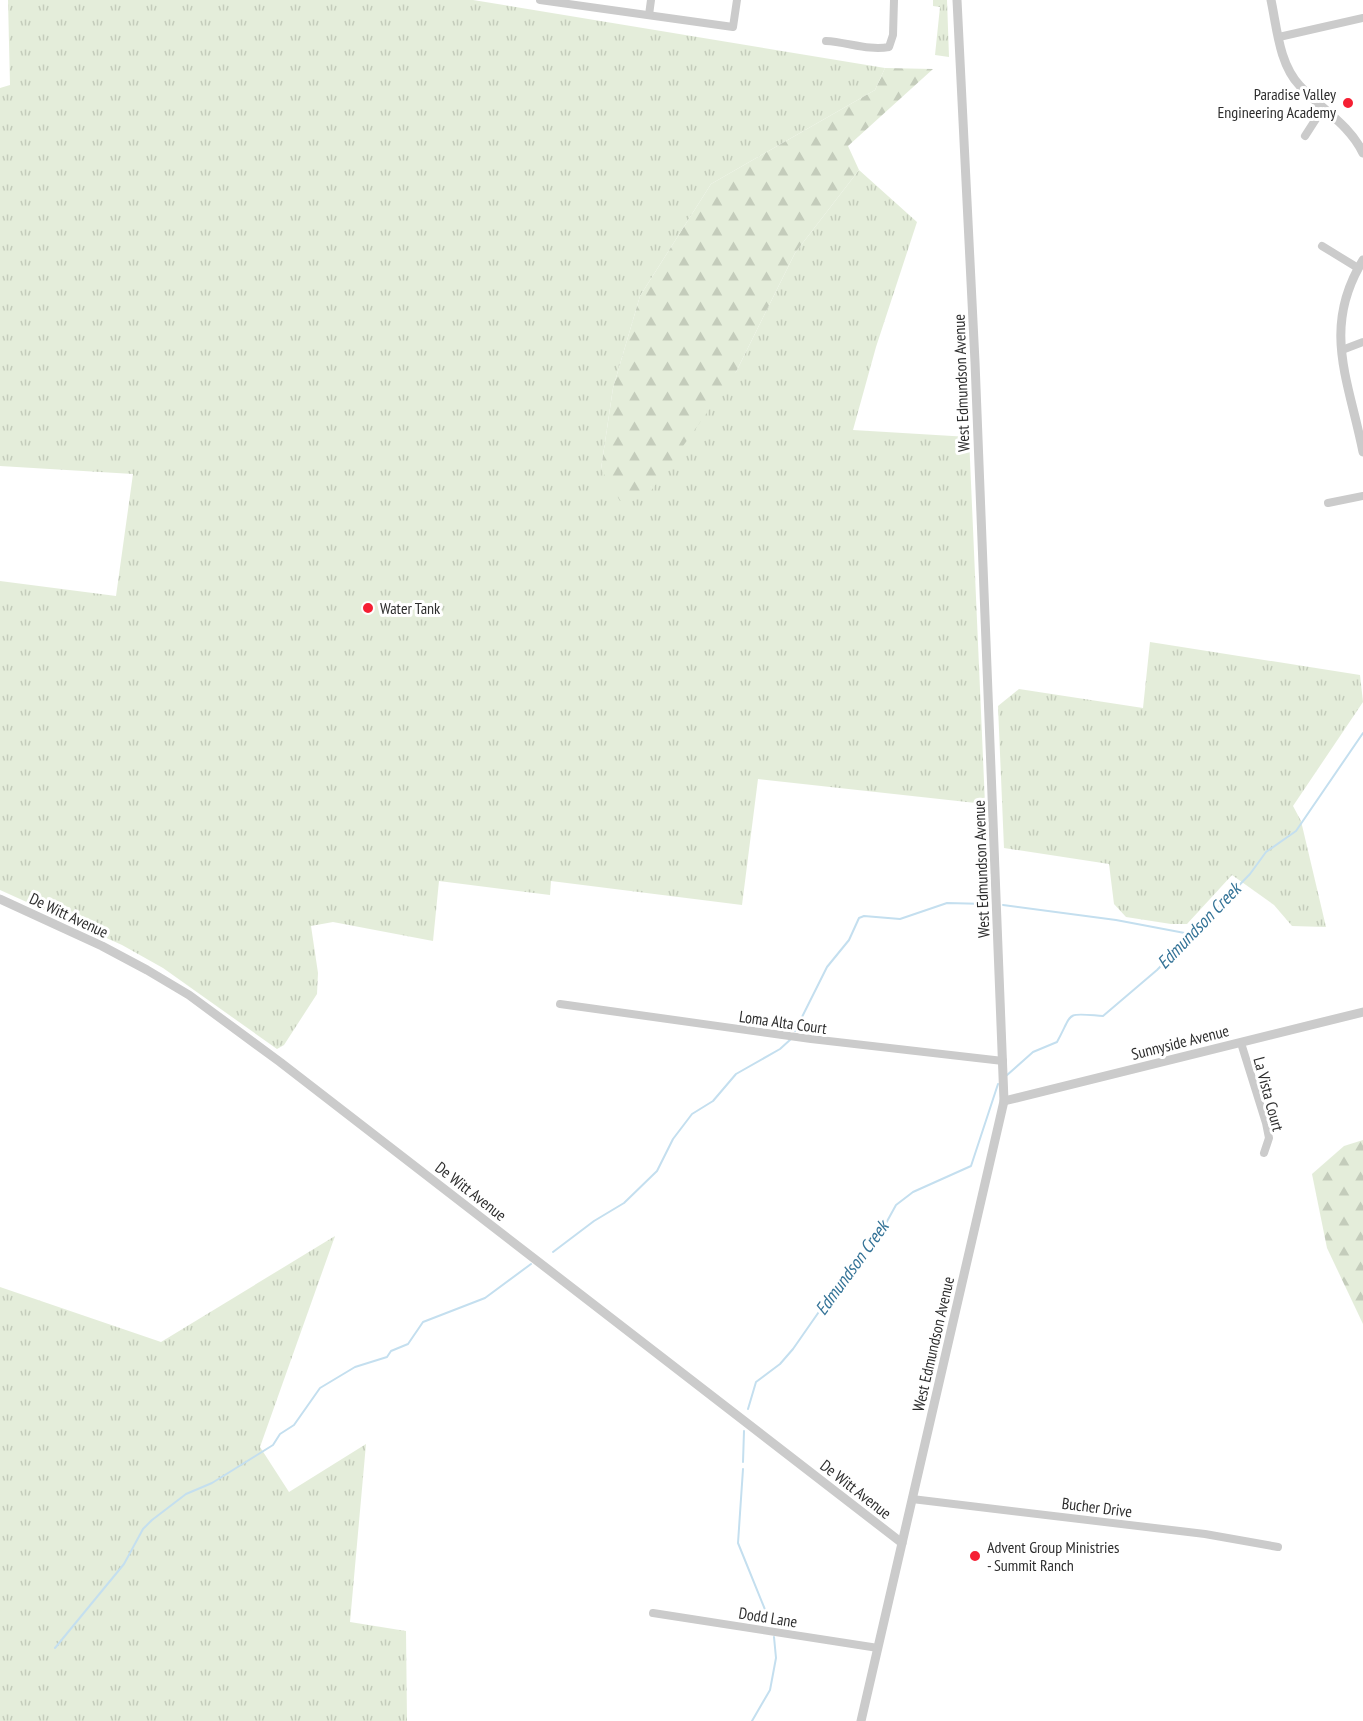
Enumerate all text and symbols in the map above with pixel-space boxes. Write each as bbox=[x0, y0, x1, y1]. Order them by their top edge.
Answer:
place label: Paradise Valley Engineering Academy bbox=[1217, 84, 1336, 122]
marker: Paradise Valley Engineering Academy bbox=[1341, 96, 1355, 110]
street label: West Edmundson Avenue bbox=[949, 314, 973, 452]
place label: Water Tank bbox=[380, 598, 441, 618]
marker: Water Tank bbox=[361, 601, 375, 615]
street label: West Edmundson Avenue bbox=[969, 800, 993, 938]
water label: Edmundson Creek bbox=[1152, 876, 1247, 974]
street label: De Witt Avenue bbox=[26, 888, 112, 942]
street label: Loma Alta Court bbox=[738, 1006, 829, 1038]
street label: Sunnyside Avenue bbox=[1129, 1020, 1231, 1064]
street label: La Vista Court bbox=[1249, 1055, 1289, 1134]
street label: De Witt Avenue bbox=[432, 1157, 510, 1225]
water label: Edmundson Creek bbox=[810, 1214, 895, 1319]
street label: West Edmundson Avenue bbox=[908, 1275, 958, 1413]
street label: De Witt Avenue bbox=[817, 1455, 895, 1523]
street label: Bucher Drive bbox=[1061, 1493, 1133, 1521]
place label: Advent Group Ministries - Summit Ranch bbox=[987, 1537, 1119, 1575]
marker: Advent Group Ministries - Summit Ranch bbox=[968, 1549, 982, 1563]
street label: Dodd Lane bbox=[737, 1603, 799, 1631]

